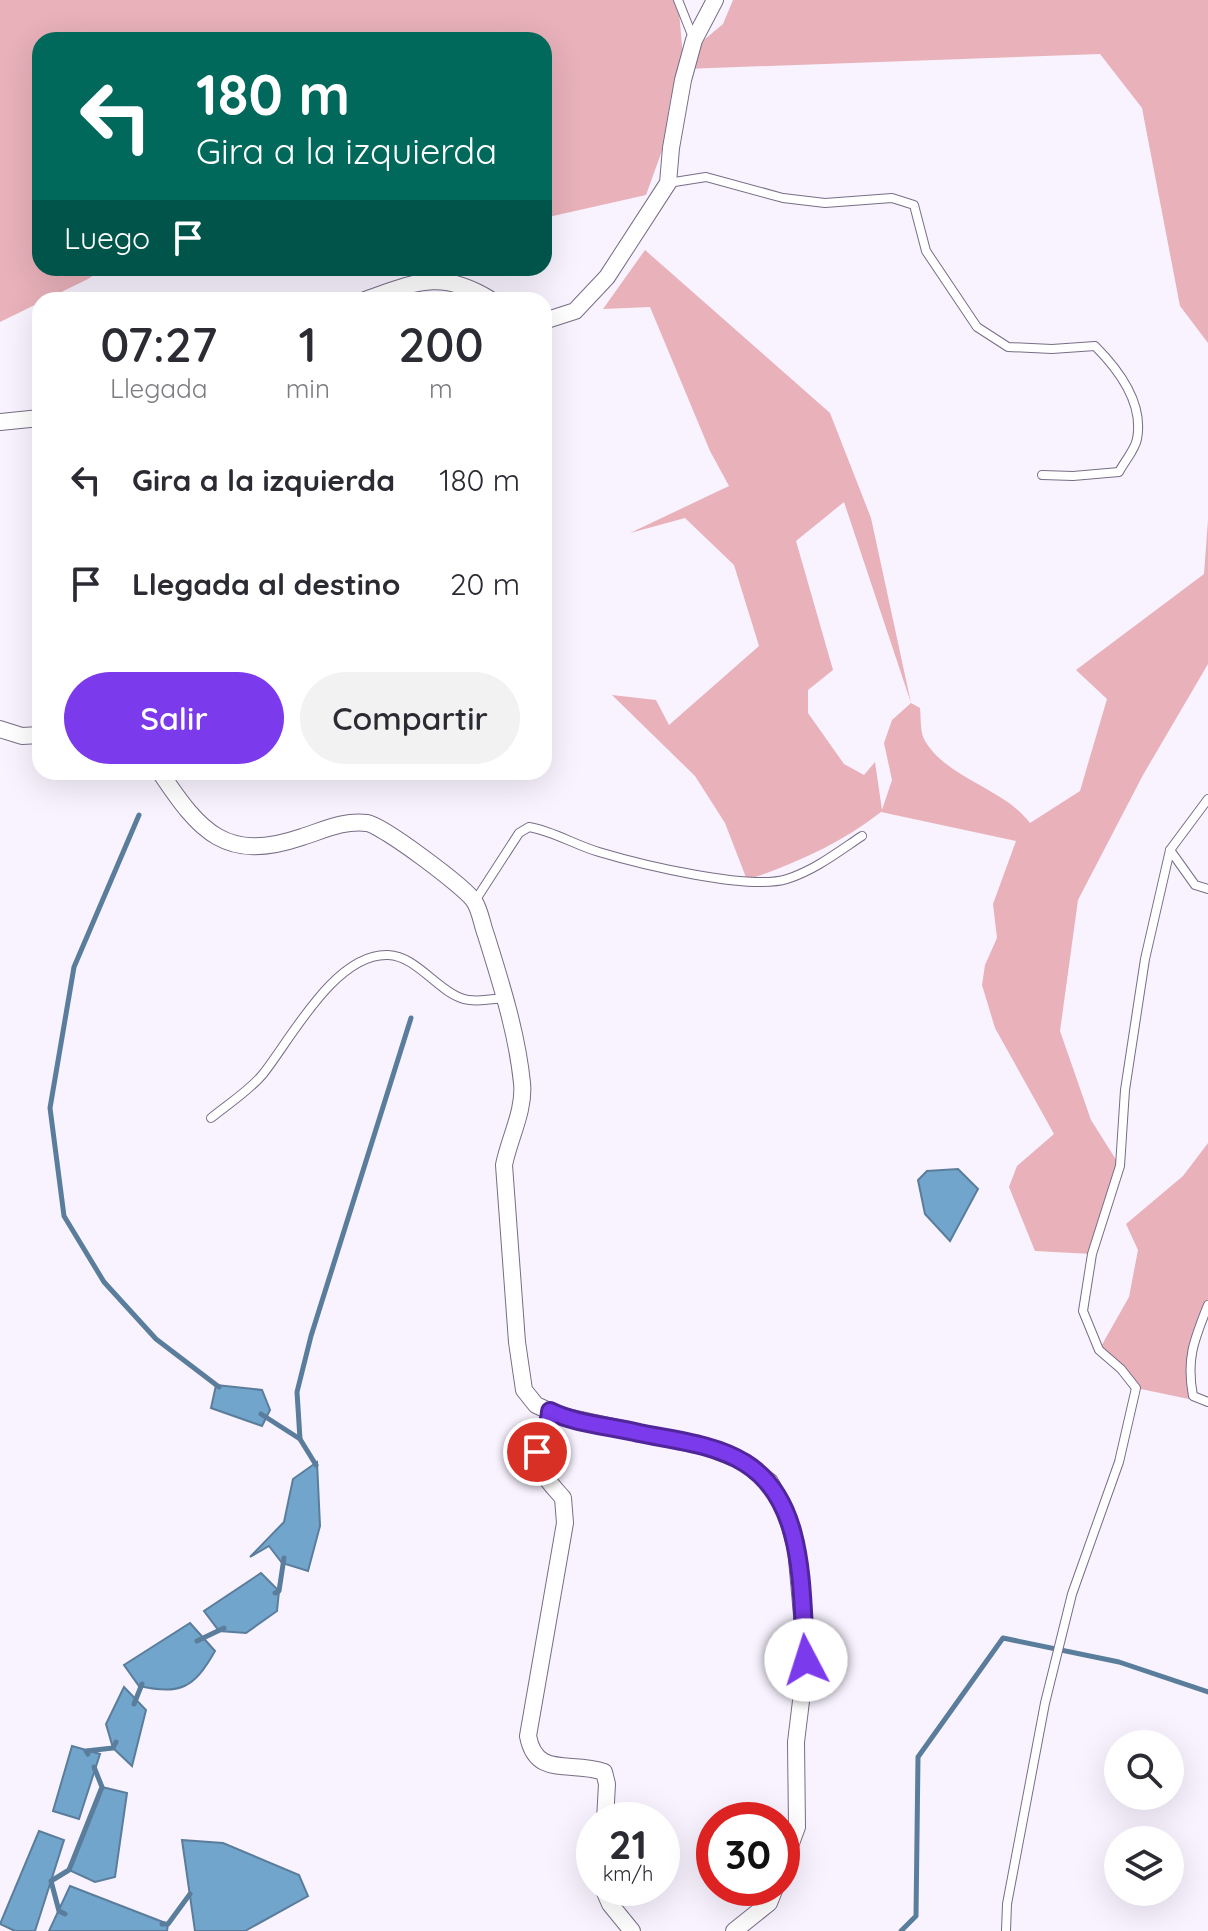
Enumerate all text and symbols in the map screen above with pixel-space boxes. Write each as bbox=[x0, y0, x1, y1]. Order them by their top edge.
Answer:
text: 180 m bbox=[196, 59, 350, 129]
icon: left bbox=[64, 64, 168, 168]
text: Gira a la izquierda bbox=[196, 128, 497, 173]
icon: arrive bbox=[166, 216, 210, 260]
text: Luego bbox=[64, 219, 150, 257]
text: 07:27 bbox=[100, 314, 217, 374]
text: 1 bbox=[299, 314, 317, 374]
text: 200 bbox=[398, 314, 484, 374]
text: Llegada bbox=[110, 372, 208, 405]
text: min bbox=[286, 372, 330, 405]
text: m bbox=[429, 372, 453, 405]
icon: left bbox=[64, 458, 108, 502]
text: Gira a la izquierda bbox=[132, 461, 395, 499]
text: 180 m bbox=[439, 461, 520, 499]
icon: arrive bbox=[64, 562, 108, 606]
text: Llegada al destino bbox=[132, 565, 400, 603]
text: 20 m bbox=[450, 565, 520, 603]
button: Salir bbox=[64, 672, 284, 764]
button: Compartir bbox=[300, 672, 520, 764]
pin bbox=[503, 1418, 571, 1486]
icon: arrive bbox=[515, 1430, 559, 1474]
position arrow bbox=[764, 1618, 848, 1702]
map controls bbox=[1104, 1730, 1184, 1906]
button: search bbox=[1104, 1730, 1184, 1810]
speed limit sign: 30 bbox=[696, 1802, 800, 1906]
text: 21 bbox=[609, 1819, 647, 1869]
button: layers bbox=[1104, 1826, 1184, 1906]
text: km/h bbox=[603, 1861, 653, 1886]

